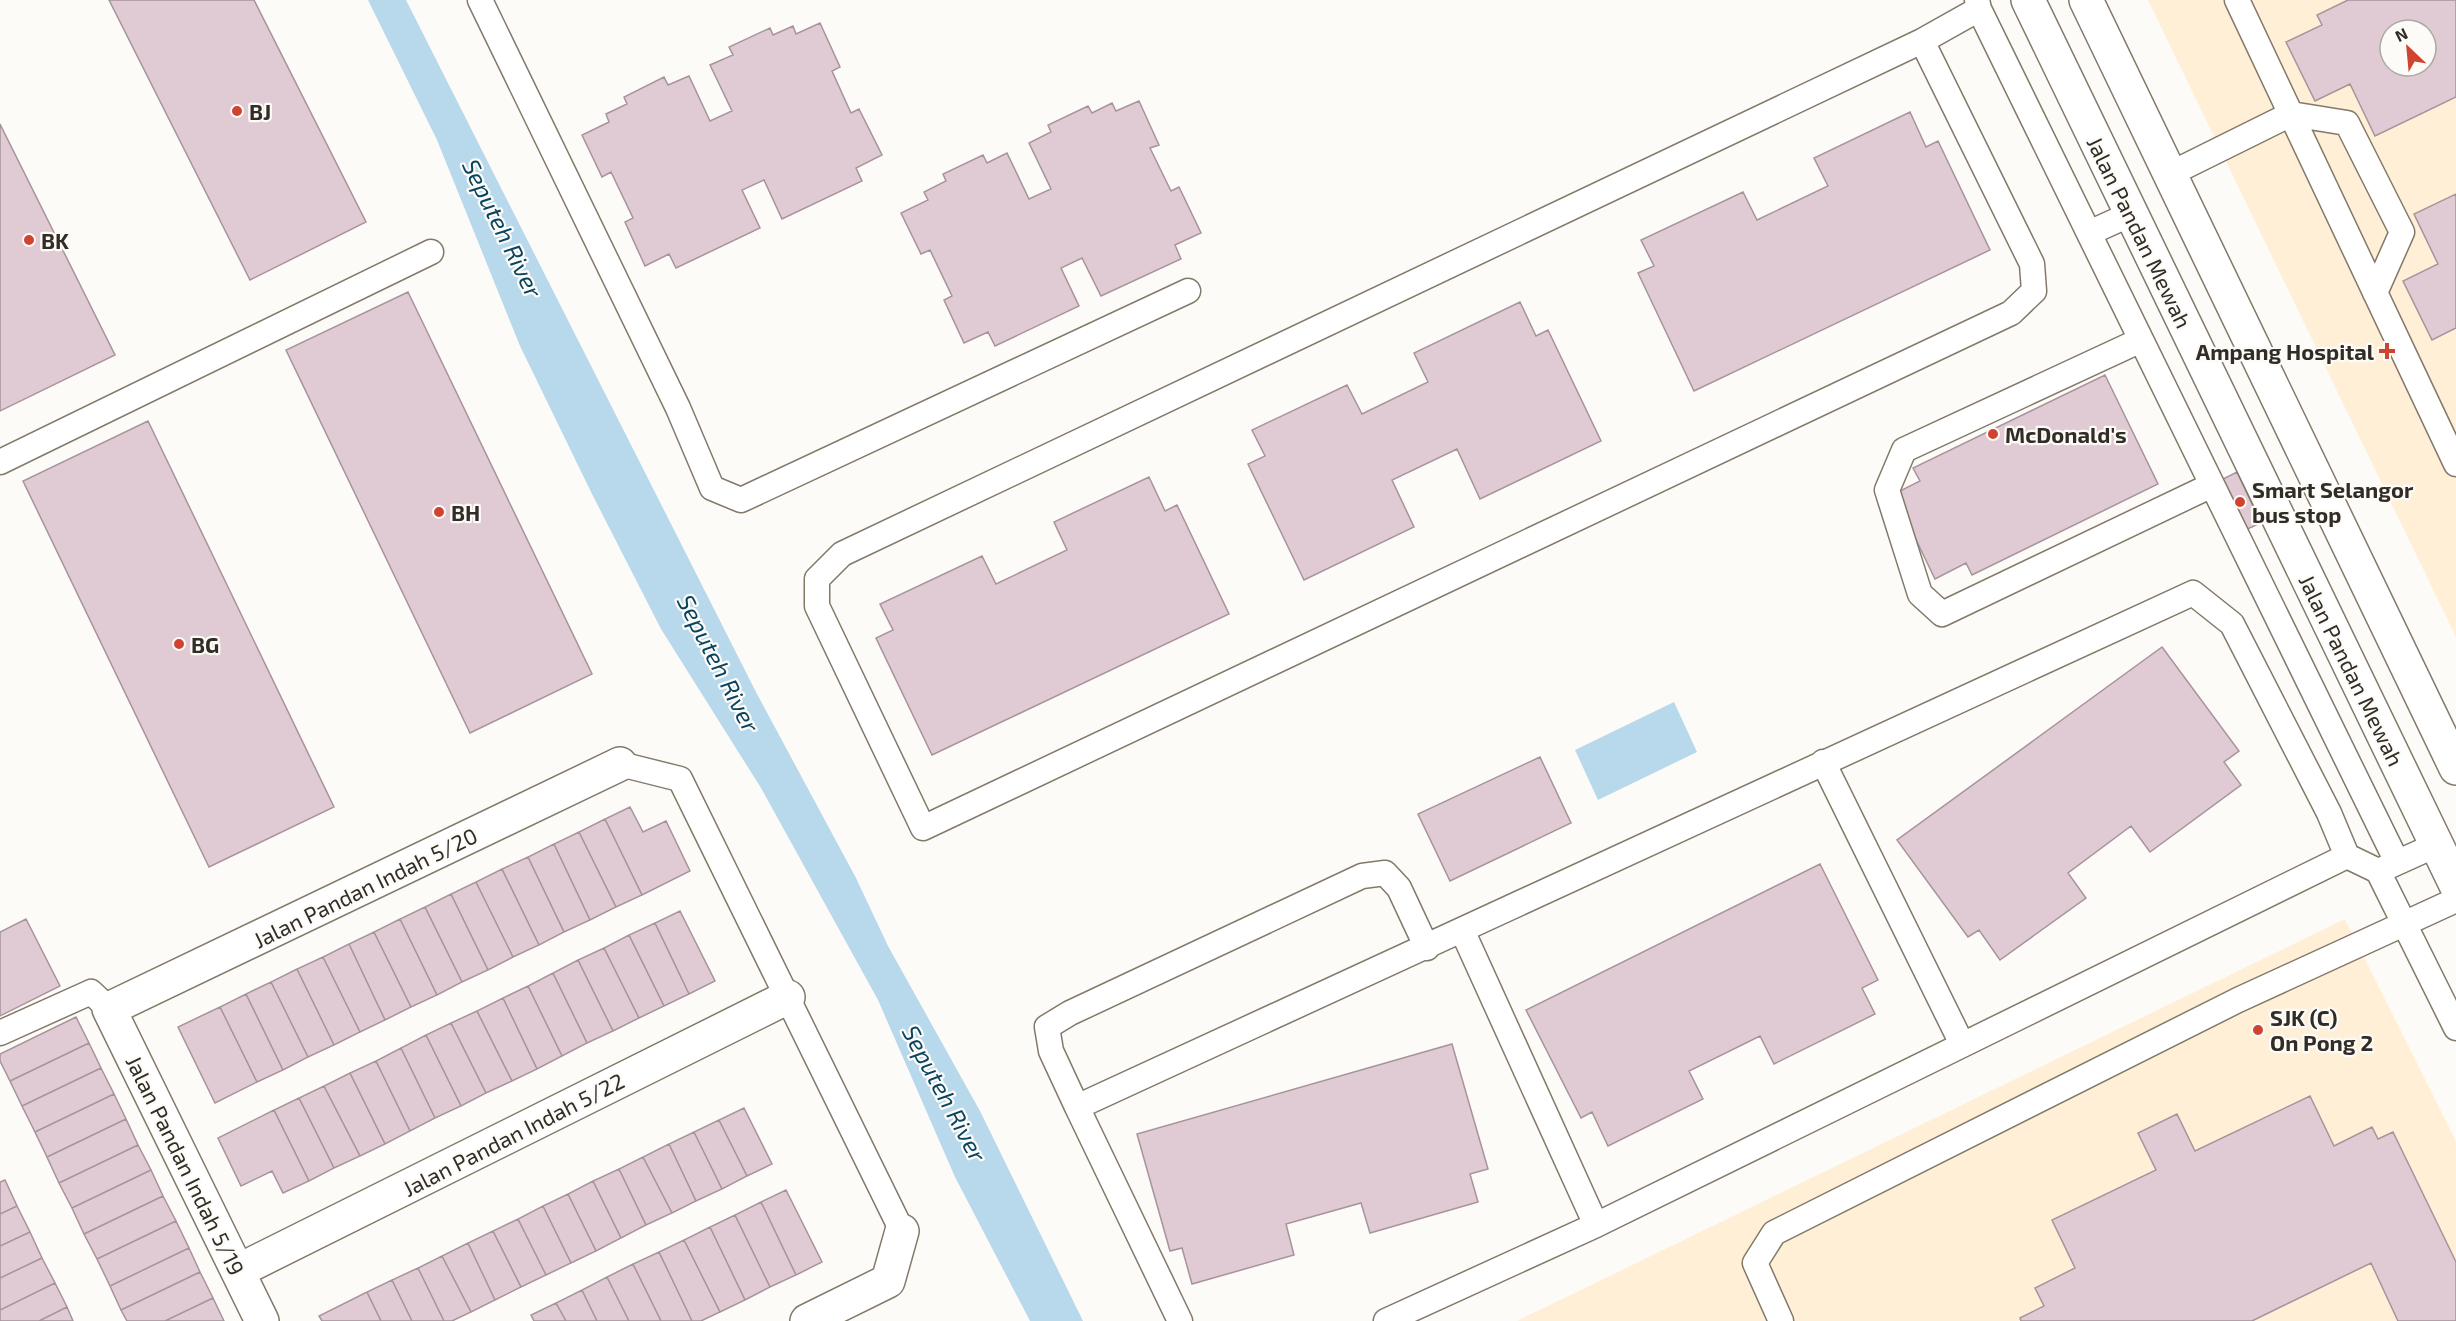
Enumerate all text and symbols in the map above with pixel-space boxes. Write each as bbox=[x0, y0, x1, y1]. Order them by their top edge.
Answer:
north arrow bbox=[2378, 18, 2438, 78]
text: N bbox=[2392, 23, 2411, 45]
place label: BJ bbox=[249, 98, 271, 124]
marker: BJ bbox=[230, 104, 244, 118]
street label: Jalan Pandan Mewah bbox=[2082, 132, 2198, 332]
water label: Seputeh River bbox=[457, 154, 549, 303]
place label: BK bbox=[41, 227, 69, 253]
marker: BK bbox=[22, 233, 36, 247]
place label: Ampang Hospital bbox=[2196, 338, 2375, 364]
marker: Ampang Hospital bbox=[2378, 342, 2396, 360]
place label: McDonald's bbox=[2005, 421, 2127, 447]
marker: McDonald's bbox=[1986, 427, 2000, 441]
place label: Smart Selangor bus stop bbox=[2252, 476, 2414, 527]
marker: Smart Selangor bus stop bbox=[2233, 495, 2247, 509]
place label: BH bbox=[451, 499, 480, 525]
marker: BH bbox=[432, 505, 446, 519]
street label: Jalan Pandan Mewah bbox=[2294, 570, 2410, 770]
water label: Seputeh River bbox=[672, 589, 766, 737]
place label: BG bbox=[191, 631, 219, 657]
marker: BG bbox=[172, 637, 186, 651]
street label: Jalan Pandan Indah 5/20 bbox=[249, 821, 481, 953]
place label: SJK (C) On Pong 2 bbox=[2270, 1004, 2373, 1055]
water label: Seputeh River bbox=[897, 1020, 993, 1167]
marker: SJK (C) On Pong 2 bbox=[2251, 1023, 2265, 1037]
street label: Jalan Pandan Indah 5/19 bbox=[121, 1051, 251, 1279]
street label: Jalan Pandan Indah 5/22 bbox=[398, 1067, 628, 1201]

